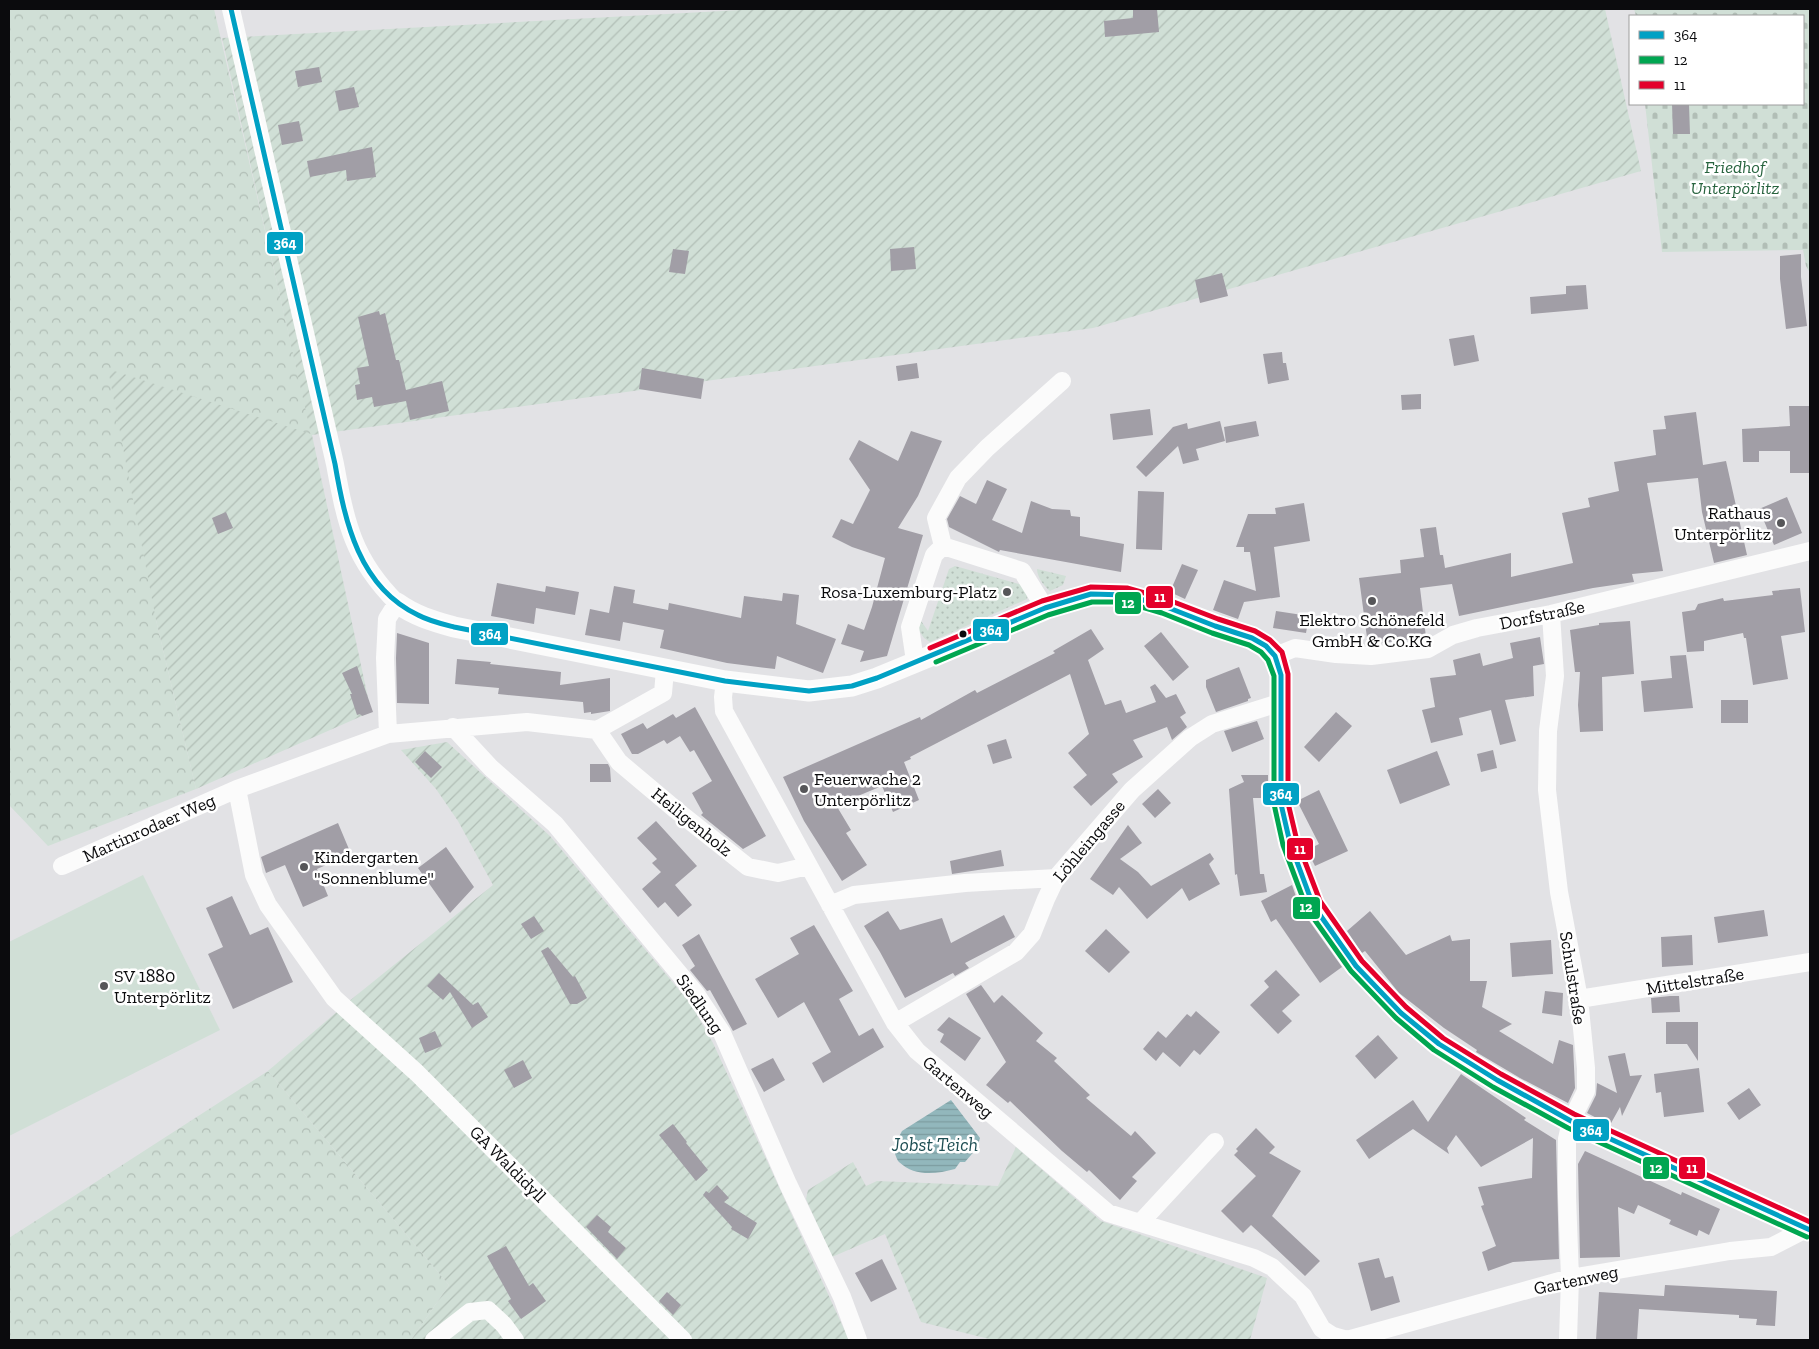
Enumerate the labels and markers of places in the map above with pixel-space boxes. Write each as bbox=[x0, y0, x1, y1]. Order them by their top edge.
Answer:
place label: Rathaus Unterpörlitz bbox=[1674, 502, 1771, 545]
marker: Rathaus Unterpörlitz bbox=[1775, 517, 1787, 529]
place label: Rosa-Luxemburg-Platz bbox=[820, 581, 997, 603]
marker: Rosa-Luxemburg-Platz bbox=[1001, 586, 1013, 598]
marker: Elektro Schönefeld GmbH & Co.KG bbox=[1366, 595, 1378, 607]
place label: Elektro Schönefeld GmbH & Co.KG bbox=[1299, 609, 1445, 652]
unlabelled marker bbox=[958, 629, 968, 639]
place label: Feuerwache 2 Unterpörlitz bbox=[814, 768, 921, 811]
marker: Feuerwache 2 Unterpörlitz bbox=[798, 783, 810, 795]
place label: Kindergarten "Sonnenblume" bbox=[314, 846, 434, 889]
marker: Kindergarten "Sonnenblume" bbox=[298, 861, 310, 873]
place label: SV 1880 Unterpörlitz bbox=[114, 965, 211, 1008]
marker: SV 1880 Unterpörlitz bbox=[98, 980, 110, 992]

